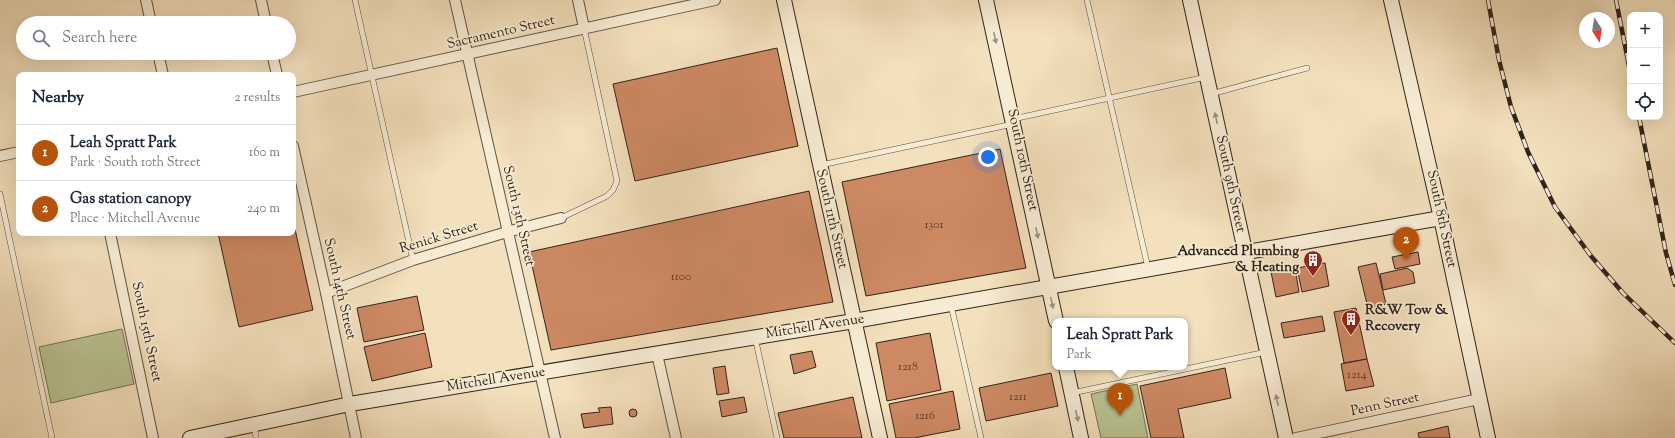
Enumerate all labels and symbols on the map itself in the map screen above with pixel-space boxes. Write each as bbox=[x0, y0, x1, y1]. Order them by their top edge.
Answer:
street label: Sacramento Street bbox=[445, 11, 557, 55]
north arrow bbox=[1579, 12, 1615, 48]
one-way arrow bbox=[992, 32, 998, 44]
street label: South 10th Street bbox=[1001, 107, 1043, 213]
one-way arrow bbox=[1213, 112, 1219, 124]
street label: South 9th Street bbox=[1210, 134, 1250, 235]
your location bbox=[978, 147, 998, 167]
street label: South 13th Street bbox=[497, 164, 539, 268]
street label: South 11th Street bbox=[810, 167, 852, 271]
street label: South 8th Street bbox=[1421, 168, 1461, 270]
street label: Renick Street bbox=[397, 216, 481, 259]
house number: 1301 bbox=[924, 216, 944, 234]
one-way arrow bbox=[1035, 227, 1041, 240]
pin: 2 bbox=[1393, 227, 1419, 260]
street label: South 14th Street bbox=[318, 236, 360, 342]
place label: Advanced Plumbing & Heating bbox=[1177, 242, 1299, 278]
building icon: Advanced Plumbing & Heating bbox=[1302, 249, 1324, 277]
house number: 1100 bbox=[671, 268, 691, 286]
street label: South 15th Street bbox=[126, 280, 166, 384]
one-way arrow bbox=[1050, 297, 1056, 310]
place label: R&W Tow & Recovery bbox=[1365, 301, 1449, 337]
building icon: R&W Tow & Recovery bbox=[1340, 308, 1362, 336]
street label: Mitchell Avenue bbox=[764, 309, 866, 345]
house number: 1218 bbox=[898, 358, 918, 376]
street label: Mitchell Avenue bbox=[445, 362, 547, 398]
house number: 1214 bbox=[1347, 366, 1367, 384]
pin: 1 bbox=[1107, 383, 1133, 416]
house number: 1211 bbox=[1009, 388, 1027, 406]
street label: Penn Street bbox=[1349, 388, 1421, 422]
one-way arrow bbox=[1274, 394, 1280, 406]
house number: 1216 bbox=[915, 407, 935, 425]
one-way arrow bbox=[1074, 410, 1080, 422]

